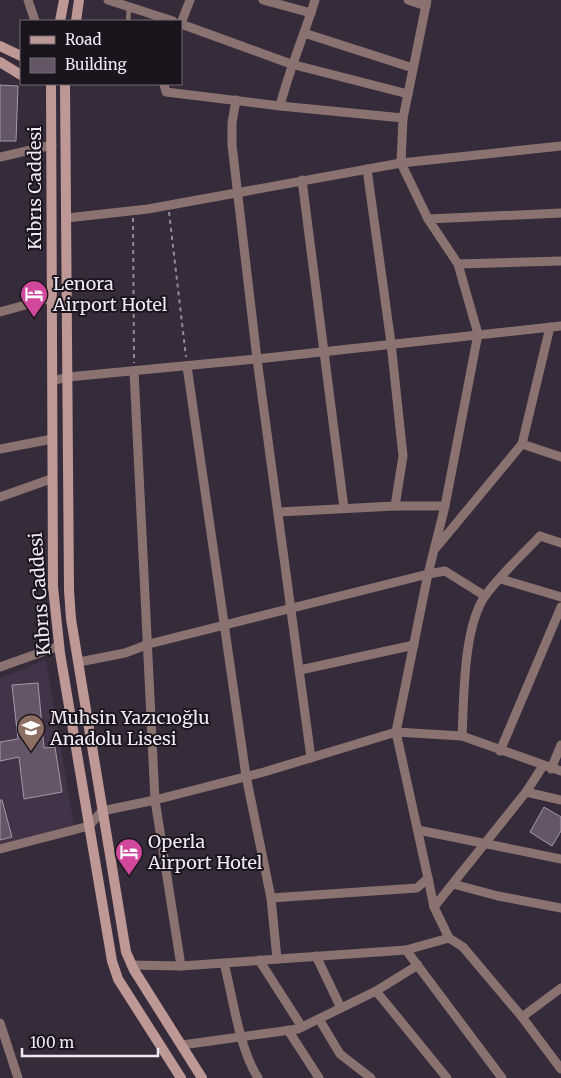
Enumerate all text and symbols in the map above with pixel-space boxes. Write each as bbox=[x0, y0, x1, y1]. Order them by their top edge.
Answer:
legend bbox=[20, 20, 182, 85]
text: Road bbox=[65, 30, 101, 49]
text: Building bbox=[65, 55, 127, 74]
street label: Kıbrıs Caddesi bbox=[23, 126, 46, 250]
place label: Lenora Airport Hotel bbox=[52, 272, 168, 316]
hotel icon: Lenora Airport Hotel bbox=[19, 279, 49, 318]
street label: Kıbrıs Caddesi bbox=[24, 531, 55, 657]
place label: Muhsin Yazıcıoğlu Anadolu Lisesi bbox=[49, 706, 210, 750]
school or university icon: Muhsin Yazıcıoğlu Anadolu Lisesi bbox=[16, 713, 46, 752]
place label: Operla Airport Hotel bbox=[147, 830, 263, 874]
hotel icon: Operla Airport Hotel bbox=[114, 837, 144, 876]
scale bar bbox=[22, 1026, 159, 1058]
text: 100 m bbox=[30, 1033, 74, 1052]

